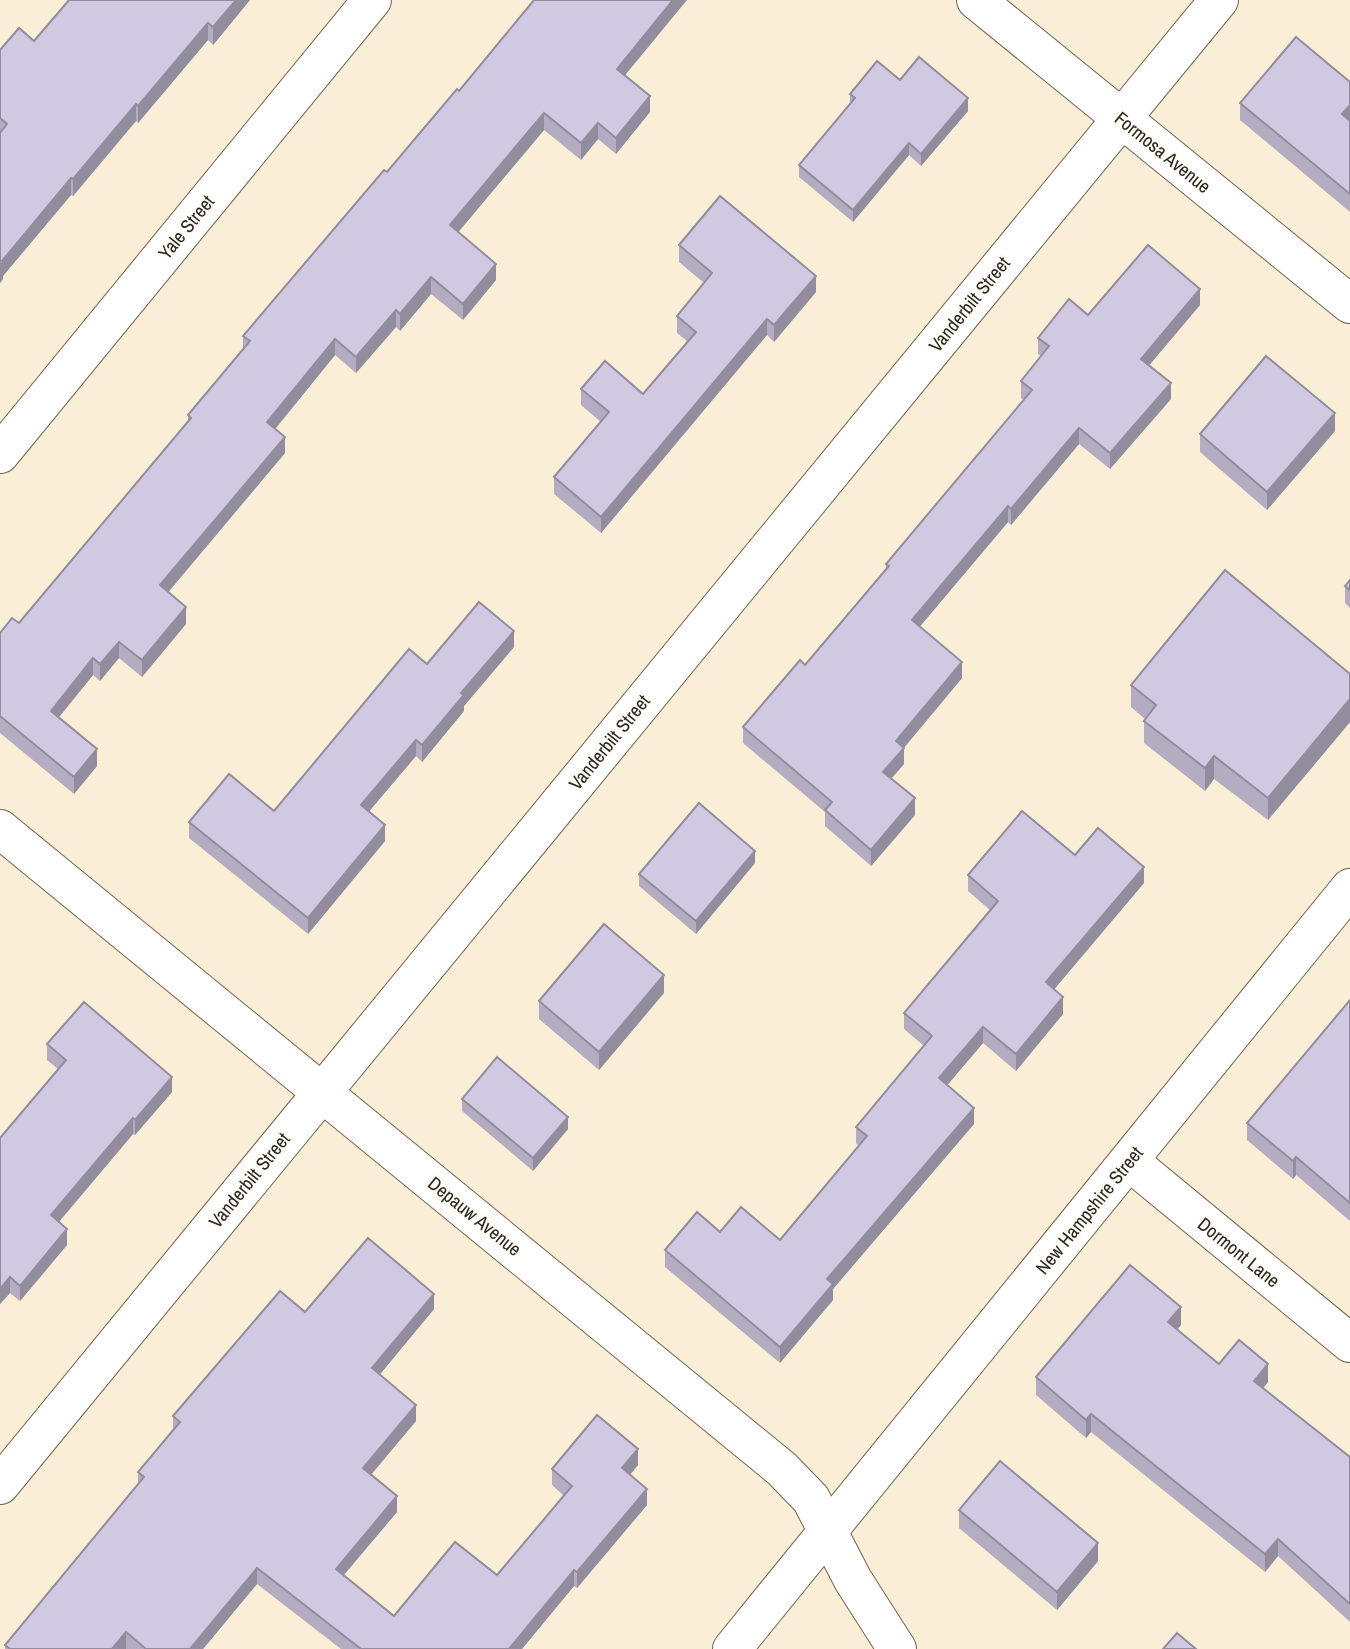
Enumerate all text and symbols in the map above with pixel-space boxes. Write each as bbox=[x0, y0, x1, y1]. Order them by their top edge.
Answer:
street label: Formosa Avenue bbox=[1109, 105, 1217, 199]
street label: Yale Street bbox=[152, 189, 220, 265]
street label: Vanderbilt Street bbox=[922, 250, 1016, 357]
street label: Vanderbilt Street bbox=[562, 688, 656, 795]
street label: Vanderbilt Street bbox=[202, 1126, 296, 1233]
street label: New Hampshire Street bbox=[1029, 1140, 1149, 1279]
street label: Depauw Avenue bbox=[423, 1170, 527, 1262]
street label: Dormont Lane bbox=[1192, 1211, 1286, 1293]

